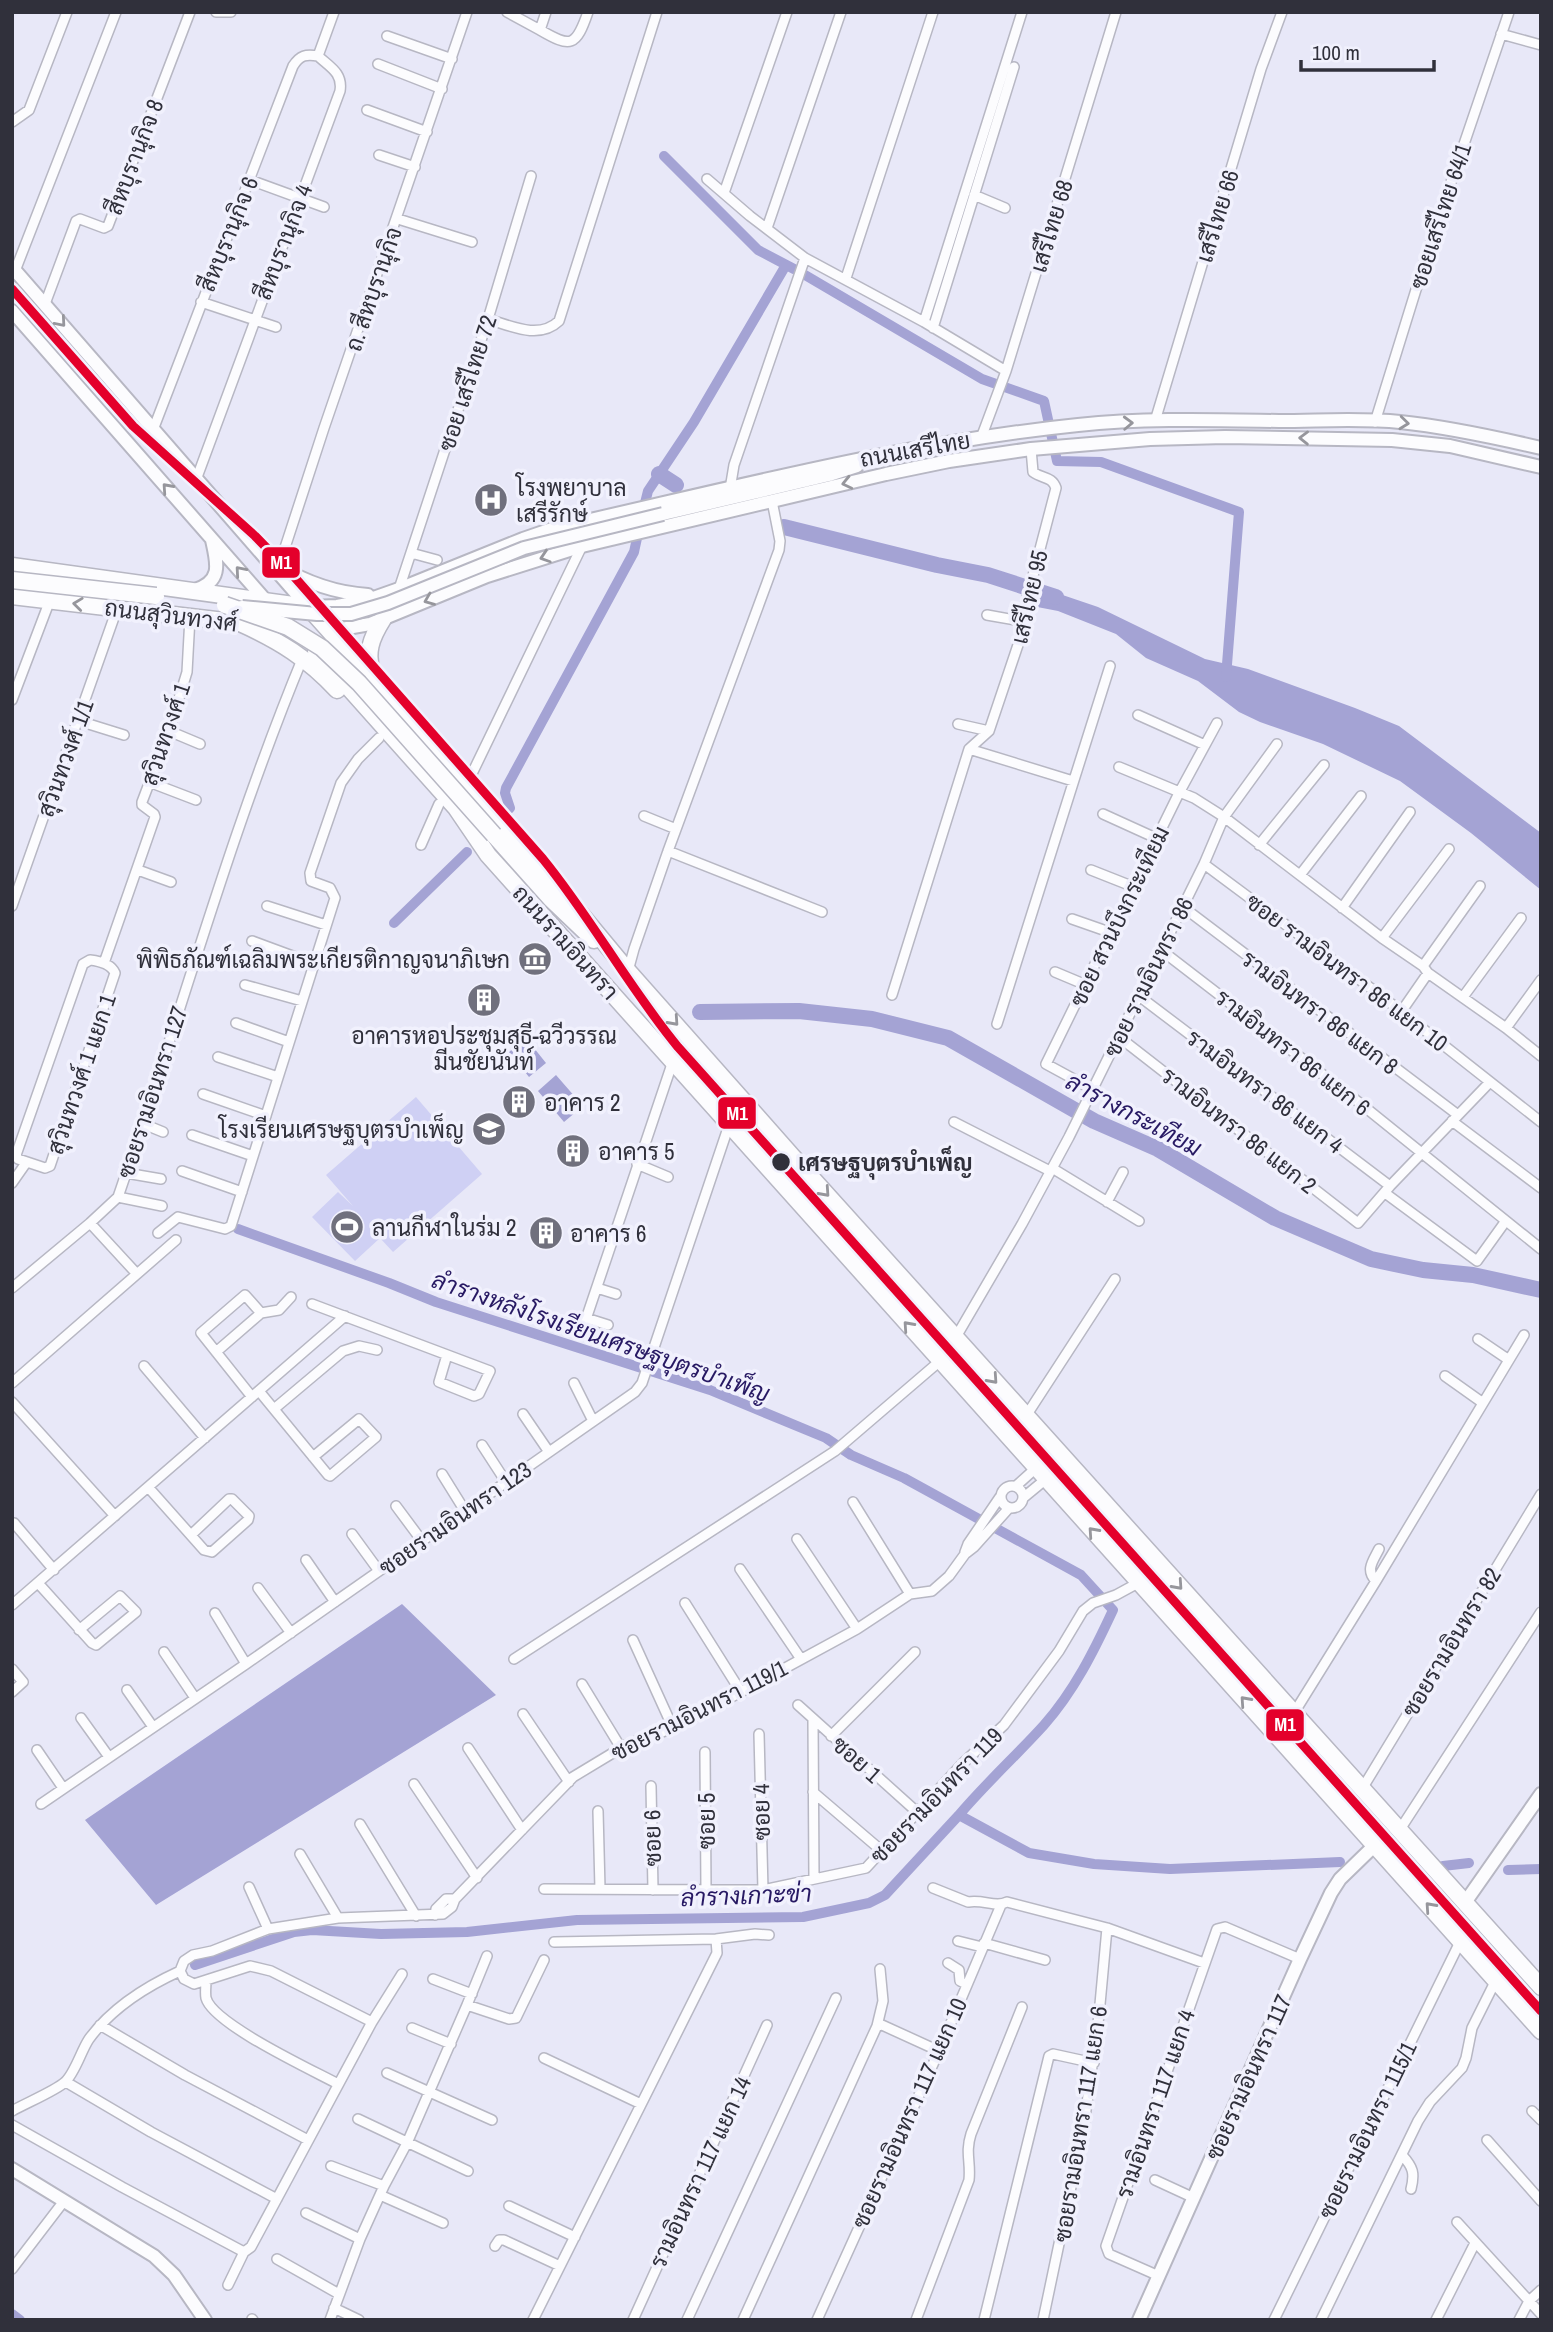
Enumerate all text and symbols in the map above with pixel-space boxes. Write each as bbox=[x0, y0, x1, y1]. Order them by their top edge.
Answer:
scale bar bbox=[1301, 28, 1434, 72]
text: 100 m bbox=[1312, 38, 1360, 67]
street label: สีหบุรานุกิจ 8 bbox=[98, 95, 171, 220]
street label: ซอยเสรีไทย 64/1 bbox=[1402, 139, 1478, 293]
street label: เสรีไทย 66 bbox=[1188, 166, 1246, 266]
street label: สีหบุรานุกิจ 6 bbox=[191, 172, 266, 297]
street label: เสรีไทย 68 bbox=[1022, 176, 1080, 276]
street label: สีหบุรานุกิจ 4 bbox=[247, 179, 320, 305]
street label: ถ. สีหบุรานุกิจ bbox=[337, 223, 410, 356]
street label: ซอย เสรีไทย 72 bbox=[430, 311, 504, 455]
one-way arrow bbox=[52, 314, 65, 327]
one-way arrow bbox=[1123, 415, 1134, 430]
one-way arrow bbox=[1399, 415, 1410, 430]
street label: ถนนเสรีไทย bbox=[857, 424, 973, 474]
one-way arrow bbox=[1298, 430, 1308, 446]
place label: โรงพยาบาล เสรีรักษ์ bbox=[514, 472, 627, 529]
one-way arrow bbox=[842, 475, 854, 489]
hospital icon: โรงพยาบาล เสรีรักษ์ bbox=[472, 481, 510, 519]
one-way arrow bbox=[163, 484, 175, 497]
line badge: M1 bbox=[261, 546, 301, 579]
street label: เสรีไทย 95 bbox=[1003, 547, 1055, 647]
one-way arrow bbox=[539, 548, 551, 563]
text: M1 bbox=[270, 549, 292, 575]
one-way arrow bbox=[236, 566, 248, 579]
street label: ถนนสุวินทวงศ์ bbox=[103, 591, 239, 640]
one-way arrow bbox=[424, 591, 436, 605]
one-way arrow bbox=[73, 596, 84, 611]
street label: สุวินทวงศ์ 1 bbox=[133, 678, 198, 790]
street label: สุวินทวงศ์ 1/1 bbox=[30, 695, 102, 821]
street label: ซอย สวนบึงกระเทียม bbox=[1062, 821, 1176, 1011]
street label: ถนนรามอินทรา bbox=[506, 878, 626, 1006]
street label: ซอย รามอินทรา 86 แยก 10 bbox=[1240, 886, 1454, 1058]
street label: ซอย รามอินทรา 86 bbox=[1096, 892, 1200, 1062]
museum icon: พิพิธภัณฑ์เฉลิมพระเกียรติกาญจนาภิเษก bbox=[516, 940, 554, 978]
street label: รามอินทรา 86 แยก 8 bbox=[1235, 943, 1405, 1081]
place label: พิพิธภัณฑ์เฉลิมพระเกียรติกาญจนาภิเษก bbox=[136, 944, 510, 975]
building icon: อาคารหอประชุมสุธี-ฉวีวรรณ มีนชัยนันท์ bbox=[465, 981, 503, 1019]
street label: รามอินทรา 86 แยก 6 bbox=[1209, 982, 1377, 1122]
street label: สุวินทวงศ์ 1 แยก 1 bbox=[39, 989, 124, 1158]
street label: ซอยรามอินทรา 127 bbox=[110, 1002, 194, 1182]
one-way arrow bbox=[665, 1013, 678, 1026]
place label: อาคารหอประชุมสุธี-ฉวีวรรณ มีนชัยนันท์ bbox=[351, 1020, 617, 1077]
street label: รามอินทรา 86 แยก 4 bbox=[1180, 1022, 1350, 1161]
street label: รามอินทรา 86 แยก 2 bbox=[1155, 1060, 1323, 1200]
water label: ลำรางกระเทียม bbox=[1060, 1065, 1208, 1163]
building icon: อาคาร 2 bbox=[500, 1083, 538, 1121]
place label: อาคาร 2 bbox=[544, 1087, 621, 1118]
line badge: M1 bbox=[717, 1096, 757, 1130]
text: M1 bbox=[726, 1100, 748, 1126]
school or university icon: โรงเรียนเศรษฐบุตรบำเพ็ญ bbox=[470, 1110, 508, 1148]
place label: โรงเรียนเศรษฐบุตรบำเพ็ญ bbox=[217, 1113, 464, 1146]
building icon: อาคาร 5 bbox=[554, 1132, 592, 1170]
place label: อาคาร 5 bbox=[598, 1136, 675, 1167]
place label: เศรษฐบุตรบำเพ็ญ bbox=[798, 1145, 973, 1180]
marker: เศรษฐบุตรบำเพ็ญ bbox=[770, 1151, 792, 1173]
one-way arrow bbox=[816, 1183, 829, 1196]
sports icon: ลานกีฬาในร่ม 2 bbox=[328, 1208, 366, 1246]
place label: ลานกีฬาในร่ม 2 bbox=[372, 1212, 516, 1243]
building icon: อาคาร 6 bbox=[527, 1214, 565, 1252]
place label: อาคาร 6 bbox=[570, 1218, 647, 1249]
water label: ลำรางหลังโรงเรียนเศรษฐบุตรบำเพ็ญ bbox=[427, 1263, 774, 1410]
one-way arrow bbox=[904, 1321, 917, 1334]
one-way arrow bbox=[985, 1371, 997, 1384]
street label: ซอยรามอินทรา 123 bbox=[373, 1454, 537, 1582]
one-way arrow bbox=[1089, 1527, 1101, 1540]
street label: ซอยรามอินทรา 82 bbox=[1394, 1562, 1508, 1722]
one-way arrow bbox=[1170, 1576, 1182, 1589]
street label: ซอยรามอินทรา 119/1 bbox=[606, 1652, 793, 1768]
one-way arrow bbox=[1241, 1697, 1253, 1710]
line badge: M1 bbox=[1265, 1708, 1305, 1742]
text: M1 bbox=[1274, 1711, 1296, 1737]
street label: ซอยรามอินทรา 119 bbox=[863, 1720, 1009, 1870]
street label: ซอย 1 bbox=[826, 1729, 889, 1790]
street label: ซอย 4 bbox=[745, 1783, 777, 1841]
street label: ซอย 5 bbox=[691, 1793, 722, 1849]
street label: ซอย 6 bbox=[636, 1809, 668, 1867]
water label: ลำรางเกาะข่า bbox=[680, 1877, 812, 1913]
one-way arrow bbox=[1425, 1902, 1438, 1915]
street label: ซอยรามอินทรา 117 bbox=[1198, 1989, 1298, 2165]
street label: ซอยรามอินทรา 117 แยก 10 bbox=[844, 1993, 974, 2233]
street label: ซอยรามอินทรา 117 แยก 6 bbox=[1046, 2004, 1114, 2244]
street label: รามอินทรา 117 แยก 4 bbox=[1108, 2005, 1202, 2203]
street label: ซอยรามอินทรา 115/1 bbox=[1311, 2036, 1424, 2224]
street label: รามอินทรา 117 แยก 14 bbox=[642, 2071, 758, 2273]

